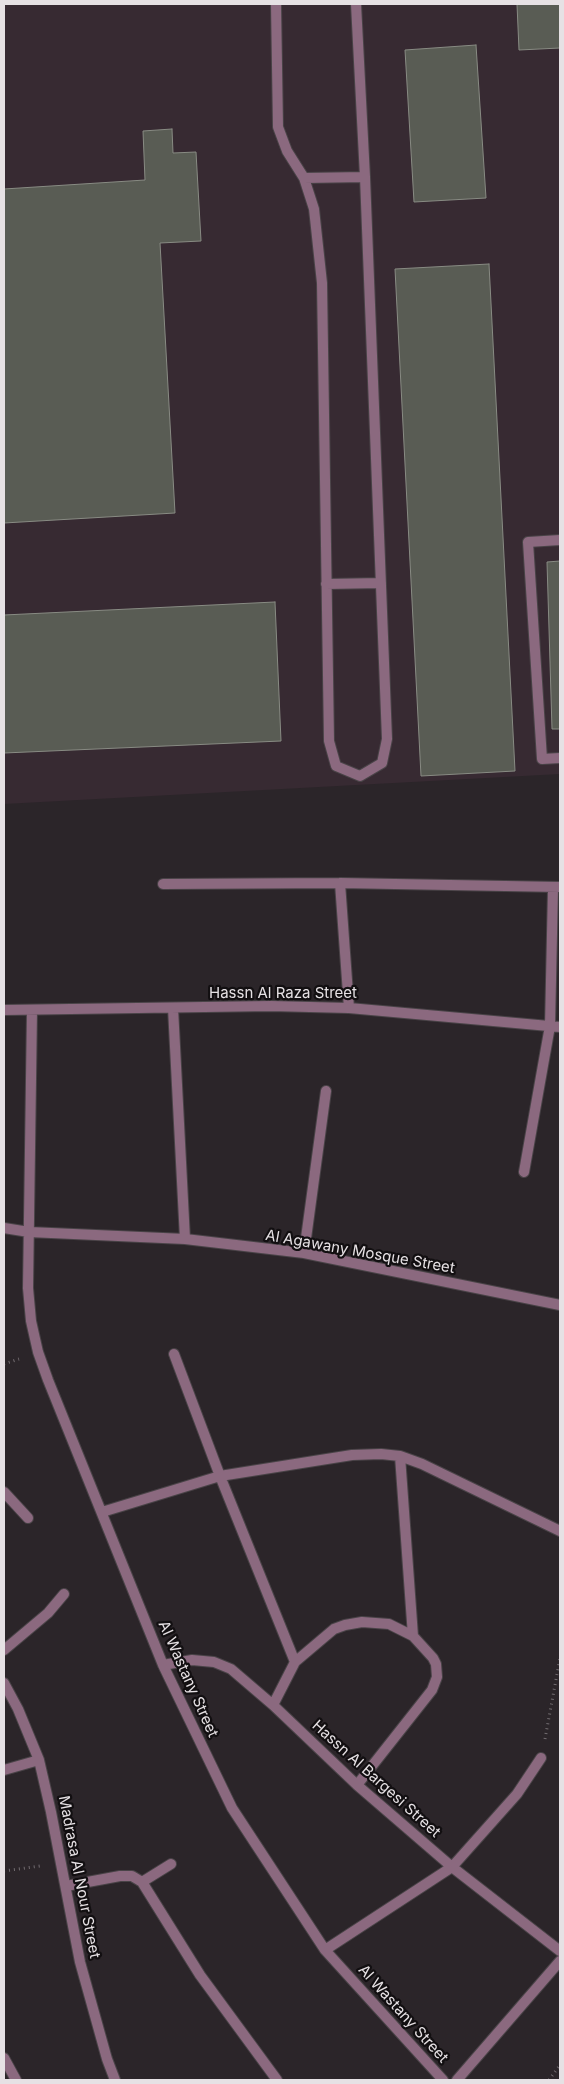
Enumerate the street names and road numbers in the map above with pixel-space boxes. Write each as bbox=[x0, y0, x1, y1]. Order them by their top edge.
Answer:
street label: Hassn Al Raza Street bbox=[209, 984, 357, 1002]
street label: Al Agawany Mosque Street bbox=[264, 1226, 456, 1278]
street label: Al Wastany Street bbox=[154, 1618, 222, 1740]
street label: Hassn Al Bargesi Street bbox=[308, 1717, 444, 1841]
street label: Madrasa Al Nour Street bbox=[54, 1794, 104, 1960]
street label: Al Wastany Street bbox=[354, 1961, 452, 2067]

